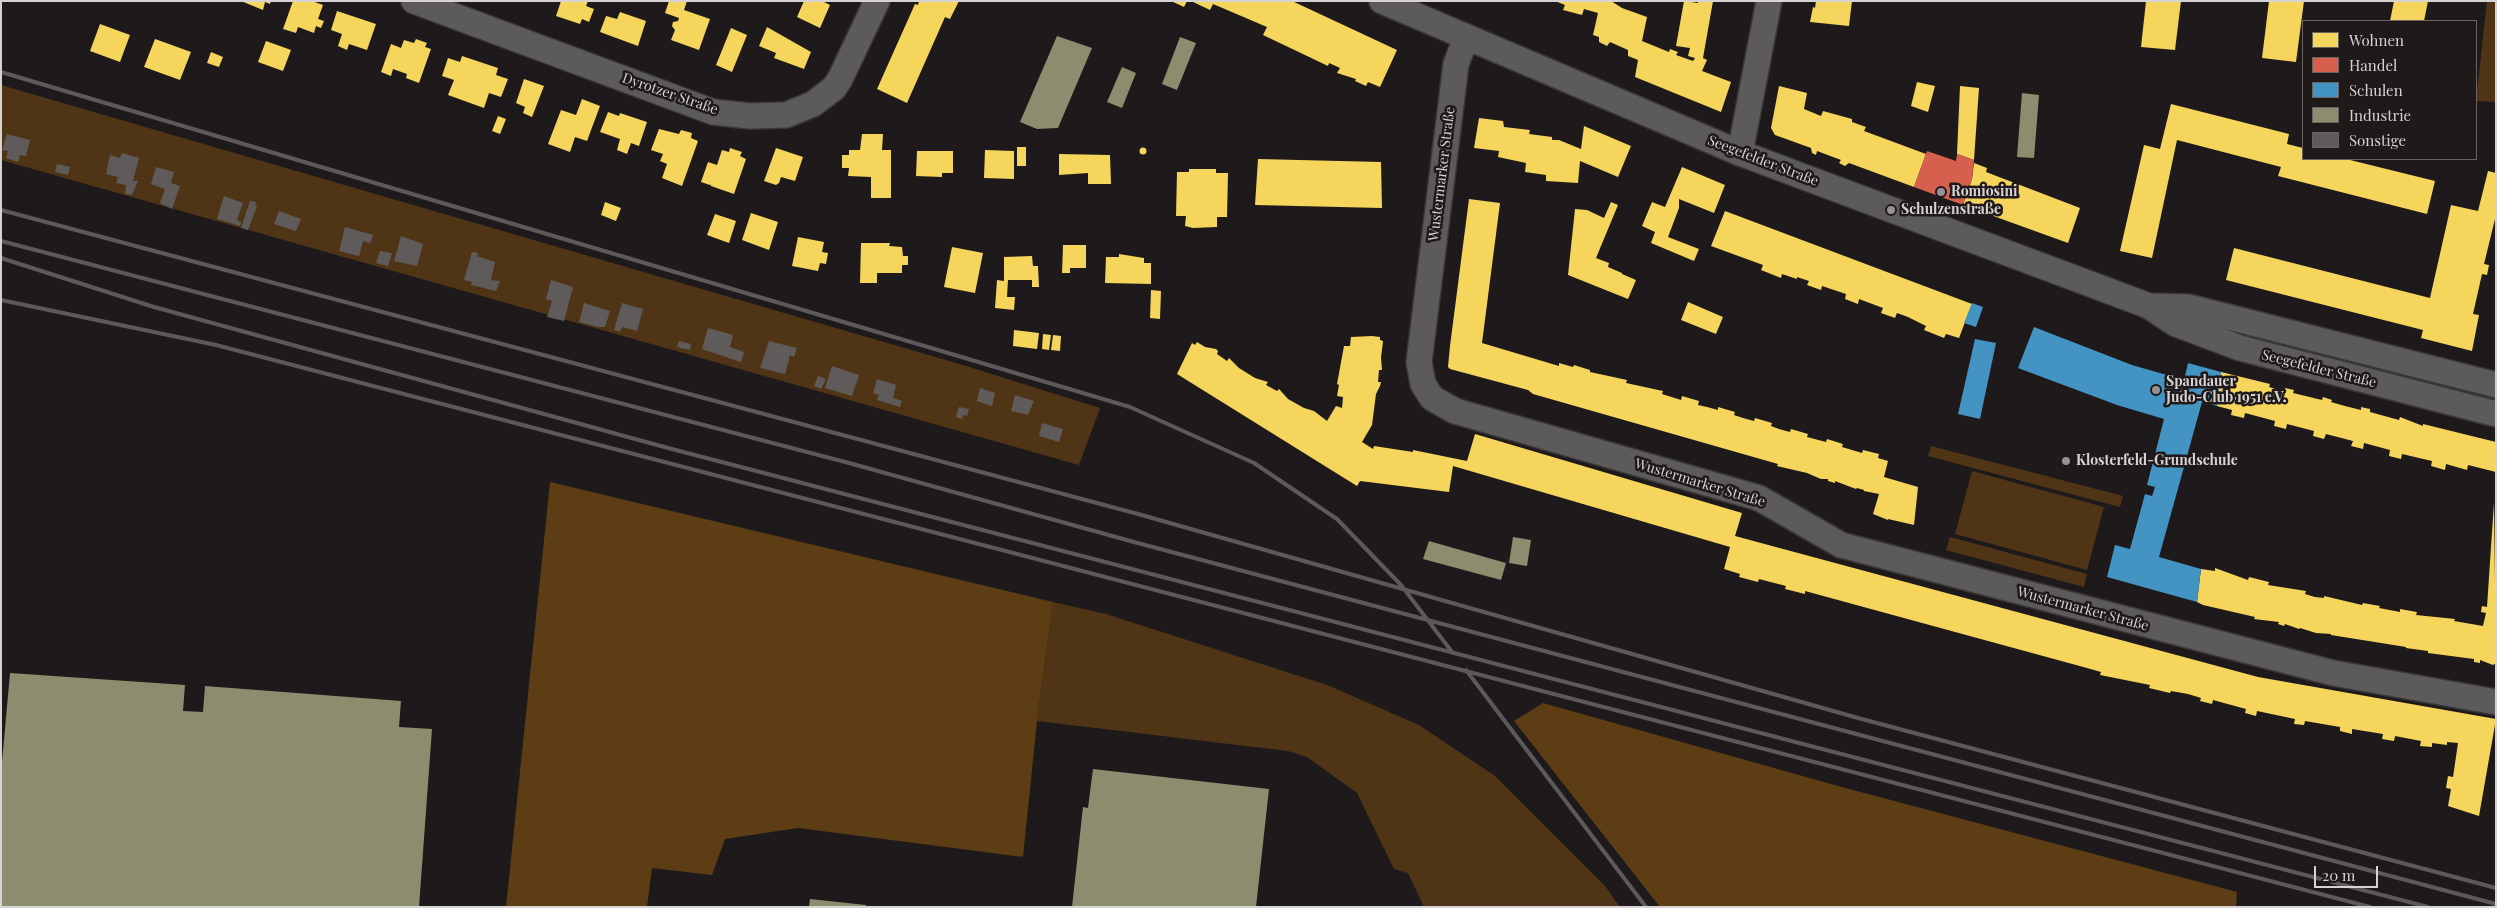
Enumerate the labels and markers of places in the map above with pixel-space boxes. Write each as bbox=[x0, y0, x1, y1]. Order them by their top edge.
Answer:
place label: Romiosini bbox=[1951, 184, 2017, 200]
marker: Romiosini bbox=[1935, 186, 1947, 198]
place label: Schulzenstraße bbox=[1901, 202, 2001, 218]
marker: Schulzenstraße bbox=[1885, 204, 1897, 216]
place label: Spandauer Judo-Club 1951 e.V. bbox=[2166, 374, 2286, 407]
marker: Spandauer Judo-Club 1951 e.V. bbox=[2150, 384, 2162, 396]
place label: Klosterfeld-Grundschule bbox=[2076, 453, 2238, 469]
marker: Klosterfeld-Grundschule bbox=[2060, 455, 2072, 467]

